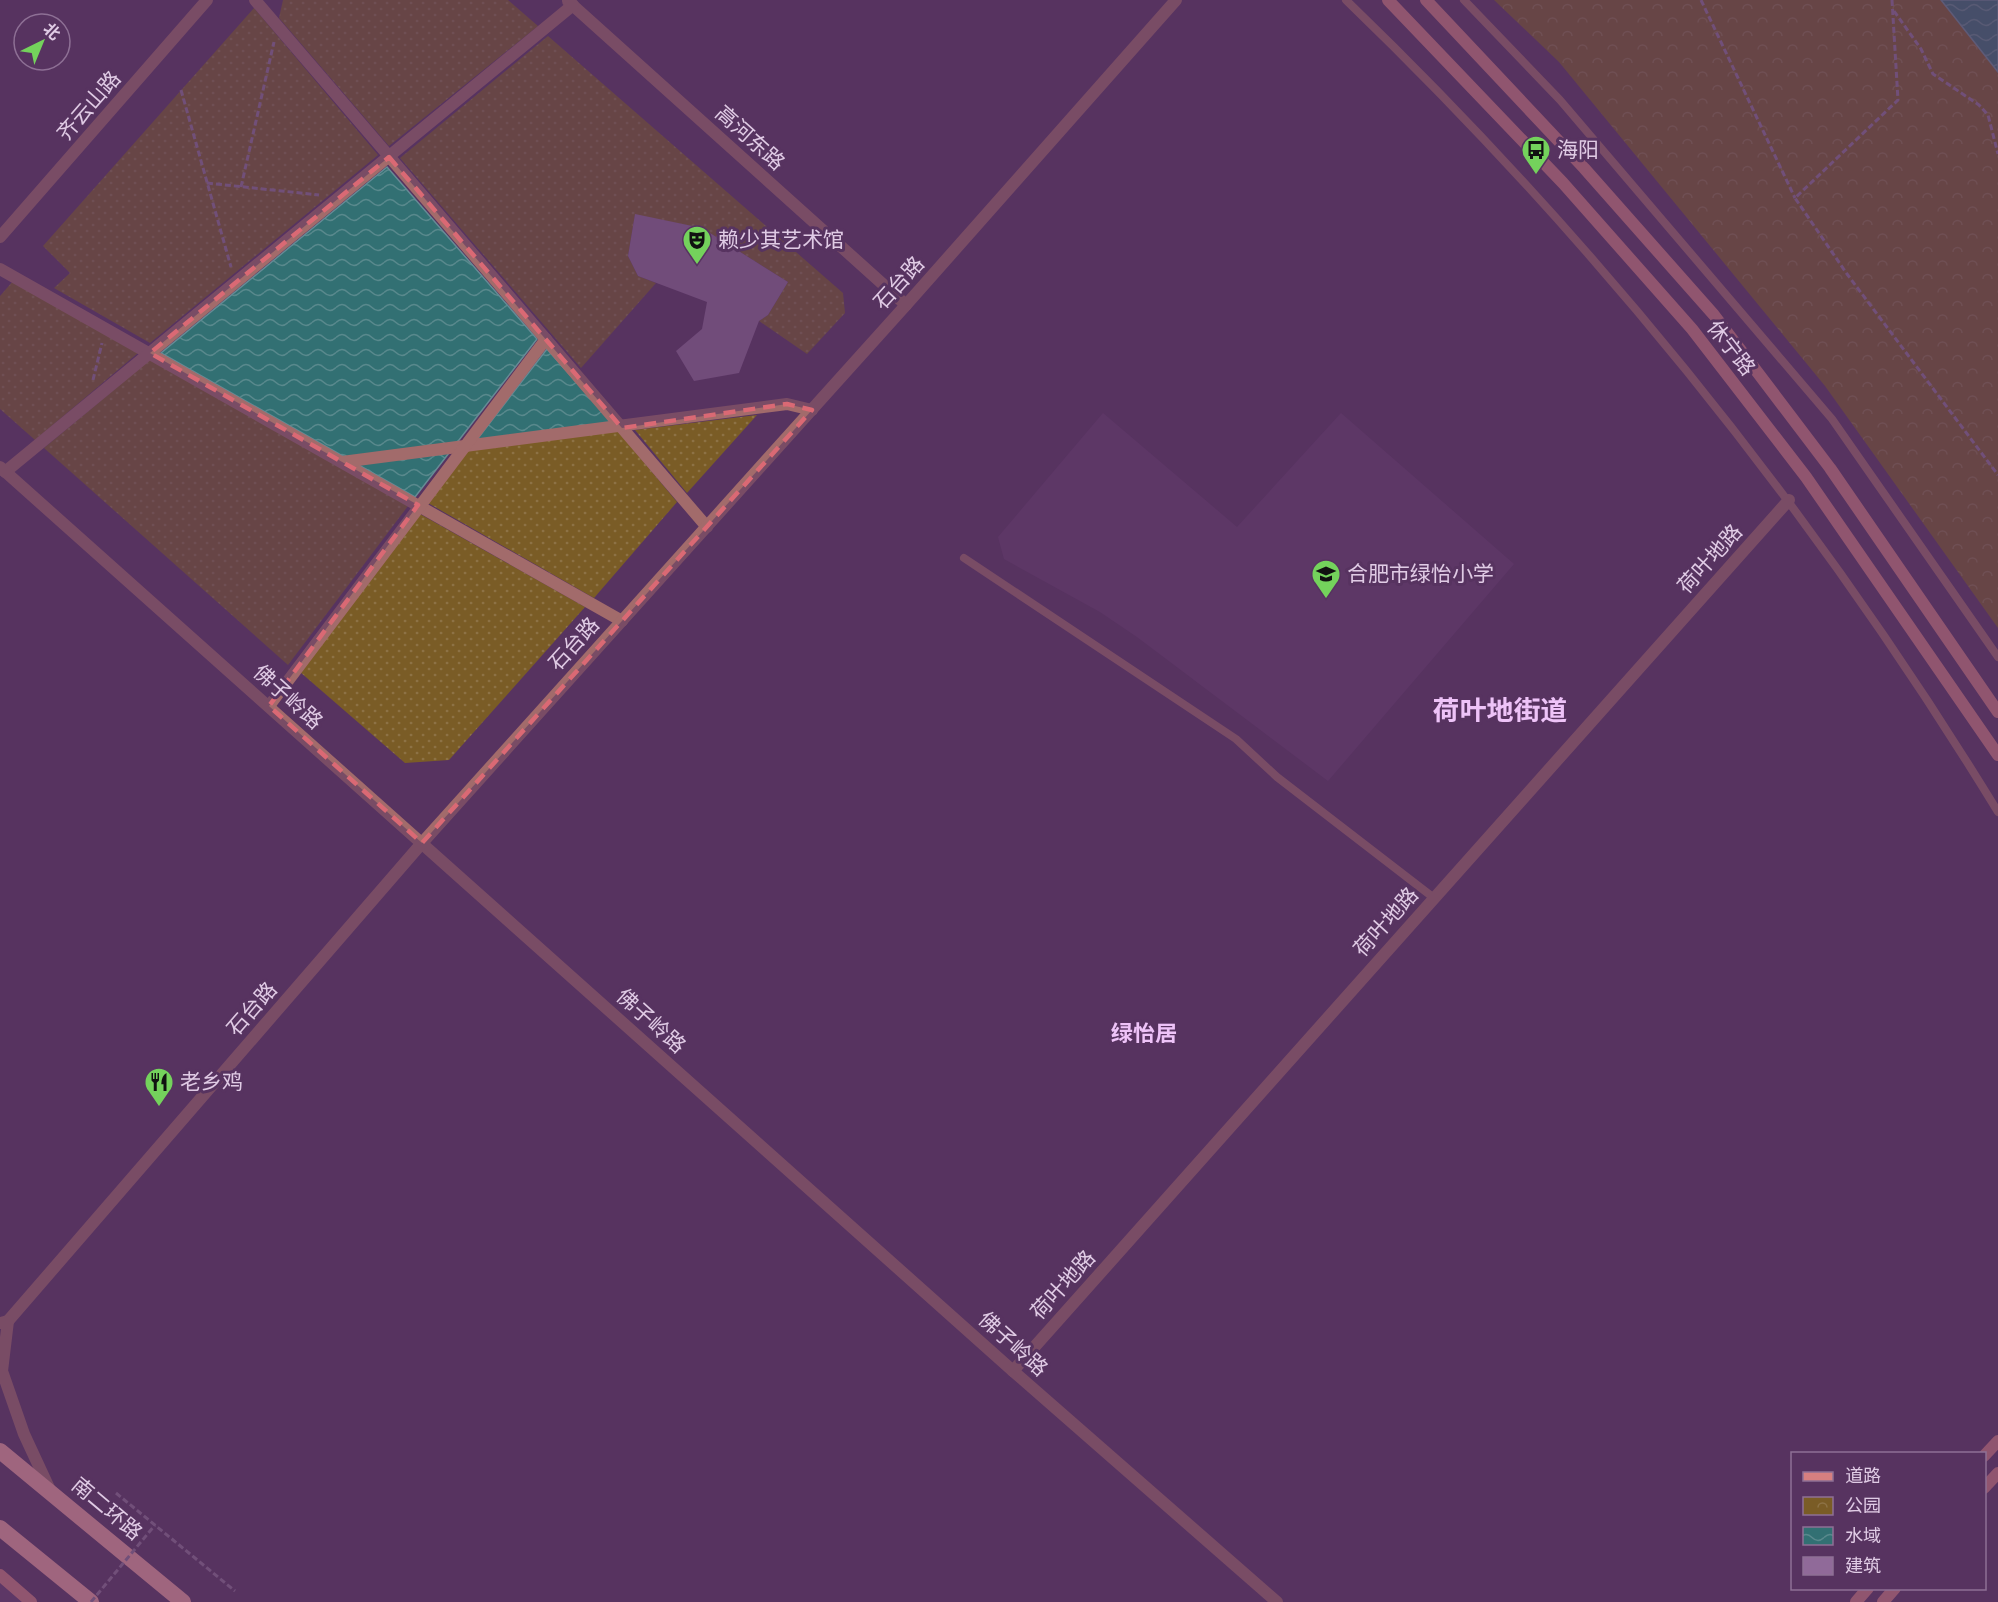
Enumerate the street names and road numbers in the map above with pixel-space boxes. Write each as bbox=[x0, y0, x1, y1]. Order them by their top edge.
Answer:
street label: 齐云山路 bbox=[52, 66, 126, 146]
street label: 高河东路 bbox=[710, 100, 790, 176]
street label: 石台路 bbox=[868, 251, 930, 315]
street label: 休宁路 bbox=[1701, 315, 1761, 381]
street label: 荷叶地路 bbox=[1672, 519, 1748, 599]
street label: 石台路 bbox=[543, 612, 605, 676]
street label: 佛子岭路 bbox=[248, 659, 328, 735]
street label: 荷叶地路 bbox=[1348, 882, 1424, 962]
street label: 石台路 bbox=[222, 977, 282, 1041]
street label: 佛子岭路 bbox=[611, 983, 691, 1059]
street label: 荷叶地路 bbox=[1025, 1245, 1101, 1325]
street label: 佛子岭路 bbox=[973, 1306, 1053, 1382]
street label: 南二环路 bbox=[66, 1472, 148, 1546]

